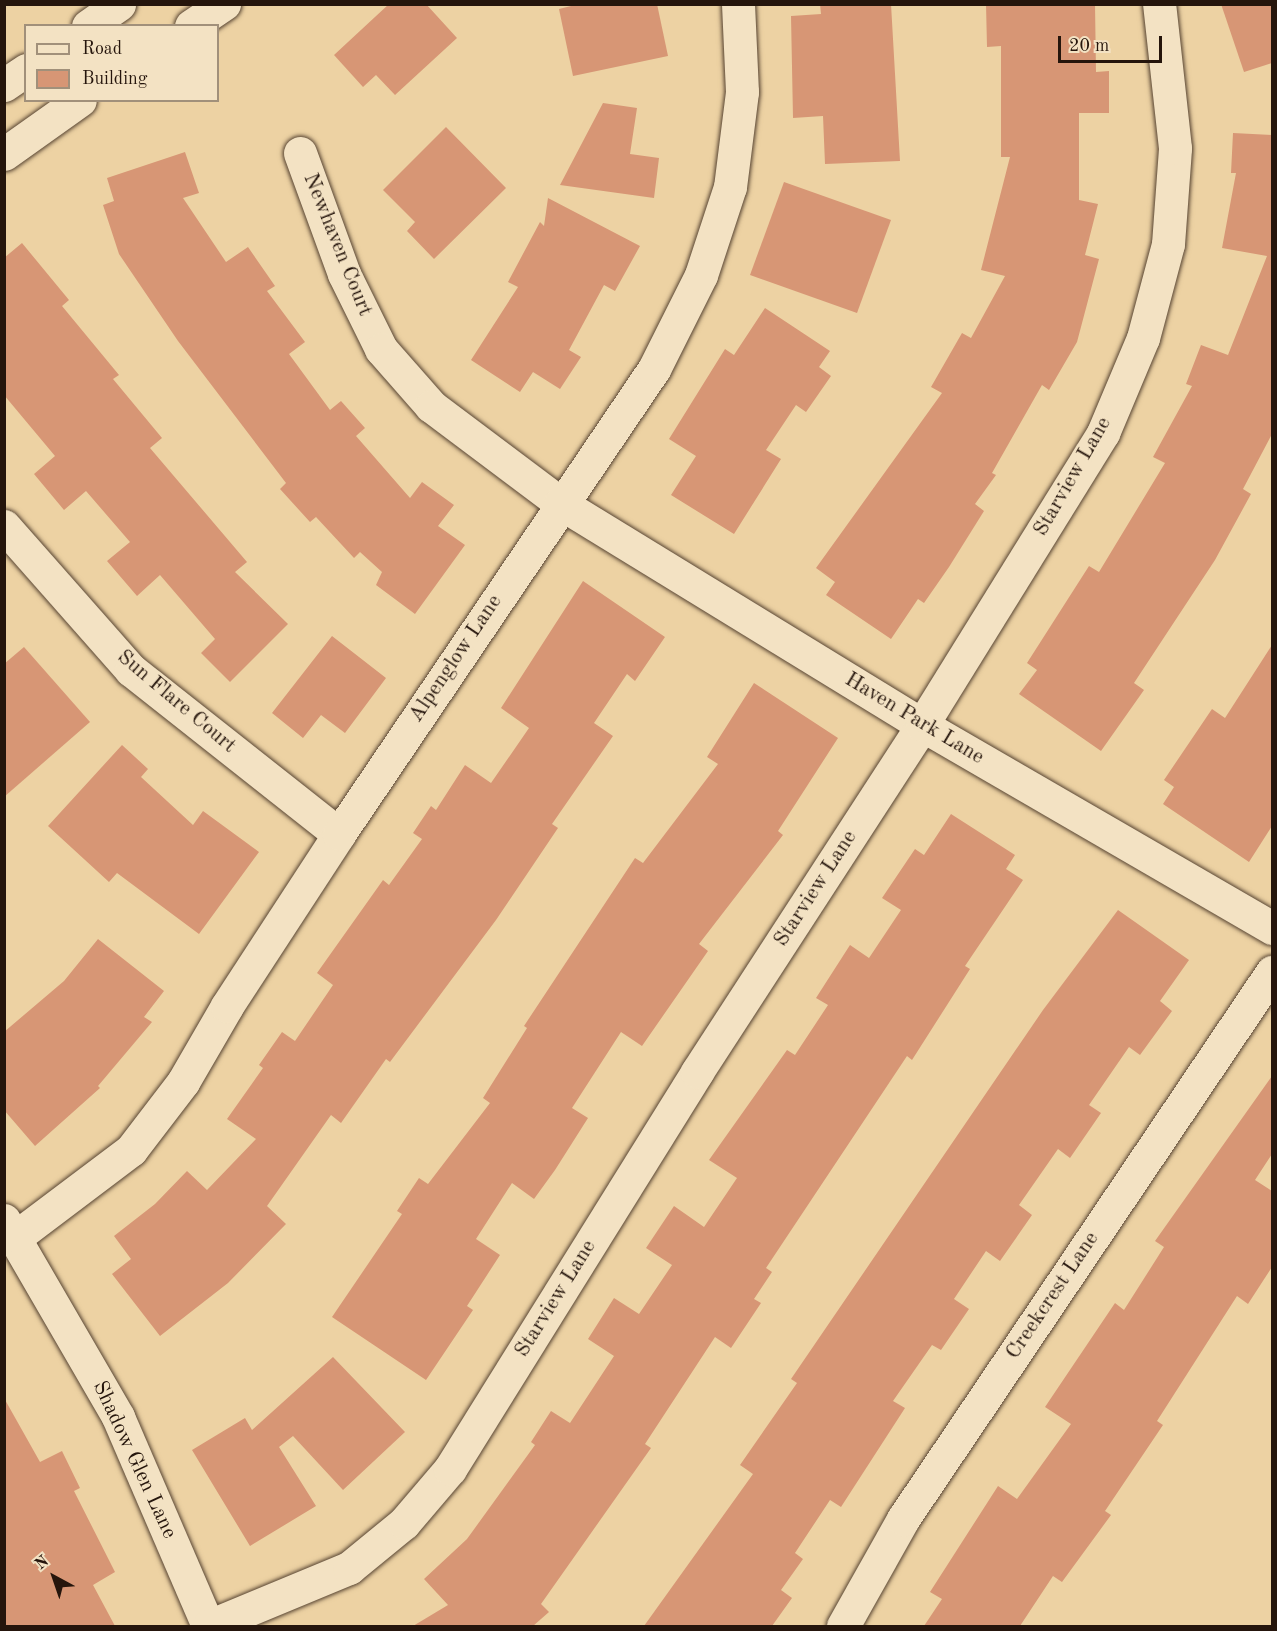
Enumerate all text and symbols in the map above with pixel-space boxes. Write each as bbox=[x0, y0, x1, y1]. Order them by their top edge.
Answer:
legend bbox=[24, 24, 219, 102]
scale bar bbox=[1061, 24, 1164, 62]
text: 20 m bbox=[1069, 37, 1109, 55]
text: Road bbox=[82, 40, 122, 58]
text: Building bbox=[82, 70, 147, 88]
street label: Newhaven Court bbox=[297, 170, 377, 320]
street label: Starview Lane bbox=[1029, 413, 1117, 541]
street label: Alpenglow Lane bbox=[404, 590, 508, 728]
street label: Sun Flare Court bbox=[111, 645, 241, 759]
street label: Haven Park Lane bbox=[840, 668, 988, 770]
street label: Starview Lane bbox=[769, 826, 863, 952]
street label: Creekcrest Lane bbox=[1001, 1228, 1105, 1364]
street label: Starview Lane bbox=[510, 1236, 602, 1362]
street label: Shadow Glen Lane bbox=[86, 1377, 182, 1543]
north arrow bbox=[24, 1547, 84, 1607]
text: N bbox=[33, 1553, 52, 1573]

